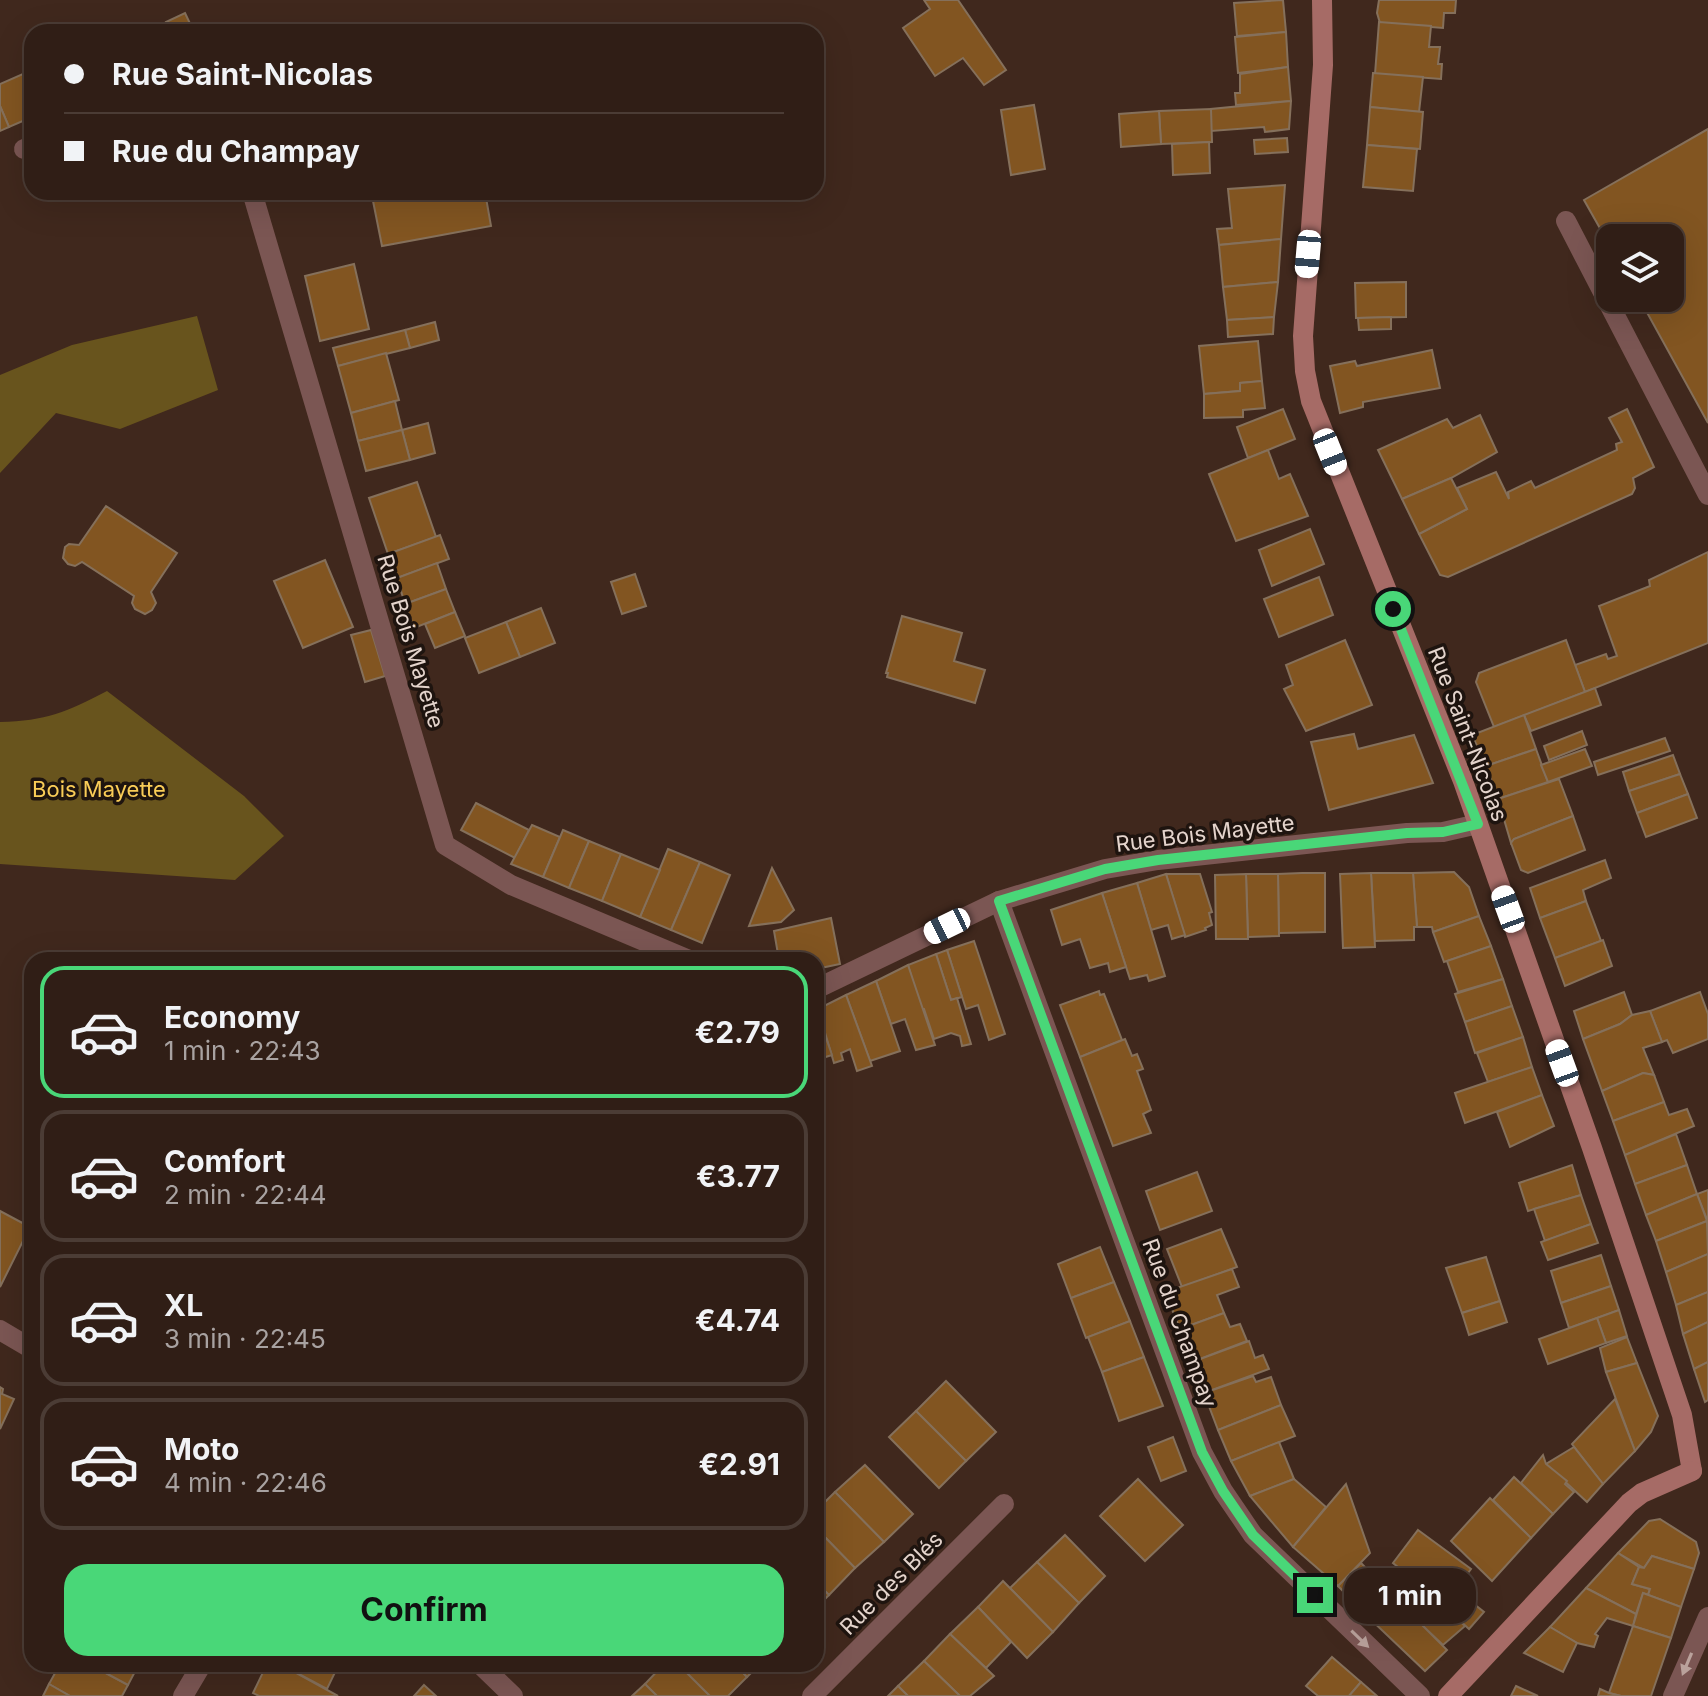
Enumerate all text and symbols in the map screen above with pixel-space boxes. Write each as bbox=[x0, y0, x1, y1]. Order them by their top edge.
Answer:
text: Rue Saint-Nicolas bbox=[112, 56, 373, 92]
text: Rue du Champay bbox=[112, 133, 360, 169]
map controls bbox=[1596, 224, 1684, 312]
button: layers bbox=[1596, 224, 1684, 312]
car bbox=[1294, 229, 1322, 279]
car bbox=[1310, 425, 1350, 479]
street label: Rue Bois Mayette bbox=[372, 551, 450, 731]
route start bbox=[1375, 591, 1411, 627]
street label: Rue Saint-Nicolas bbox=[1423, 643, 1513, 825]
park label: Bois Mayette bbox=[32, 776, 166, 802]
street label: Rue Bois Mayette bbox=[1114, 809, 1296, 857]
car bbox=[1489, 882, 1527, 936]
car bbox=[920, 905, 974, 947]
icon: car bbox=[68, 996, 140, 1068]
text: Economy bbox=[164, 999, 300, 1035]
text: €2.79 bbox=[695, 1014, 780, 1050]
text: 1 min · 22:43 bbox=[164, 1035, 321, 1066]
car bbox=[1543, 1036, 1581, 1090]
icon: car bbox=[68, 1140, 140, 1212]
text: Comfort bbox=[164, 1143, 285, 1179]
text: €3.77 bbox=[696, 1158, 780, 1194]
text: 2 min · 22:44 bbox=[164, 1179, 327, 1210]
street label: Rue du Champay bbox=[1137, 1235, 1223, 1411]
icon: car bbox=[68, 1284, 140, 1356]
text: XL bbox=[164, 1287, 203, 1323]
text: €4.74 bbox=[695, 1302, 780, 1338]
text: 3 min · 22:45 bbox=[164, 1323, 326, 1354]
icon: car bbox=[68, 1428, 140, 1500]
text: Moto bbox=[164, 1431, 239, 1467]
text: €2.91 bbox=[699, 1446, 780, 1482]
text: 4 min · 22:46 bbox=[164, 1467, 327, 1498]
street label: Rue des Blés bbox=[834, 1526, 948, 1640]
button: Confirm bbox=[64, 1564, 784, 1656]
callout: 1 min bbox=[1343, 1567, 1475, 1623]
route end bbox=[1297, 1577, 1333, 1613]
text: 1 min bbox=[1378, 1580, 1442, 1611]
one-way arrow bbox=[1350, 1629, 1369, 1647]
one-way arrow bbox=[1680, 1652, 1693, 1676]

